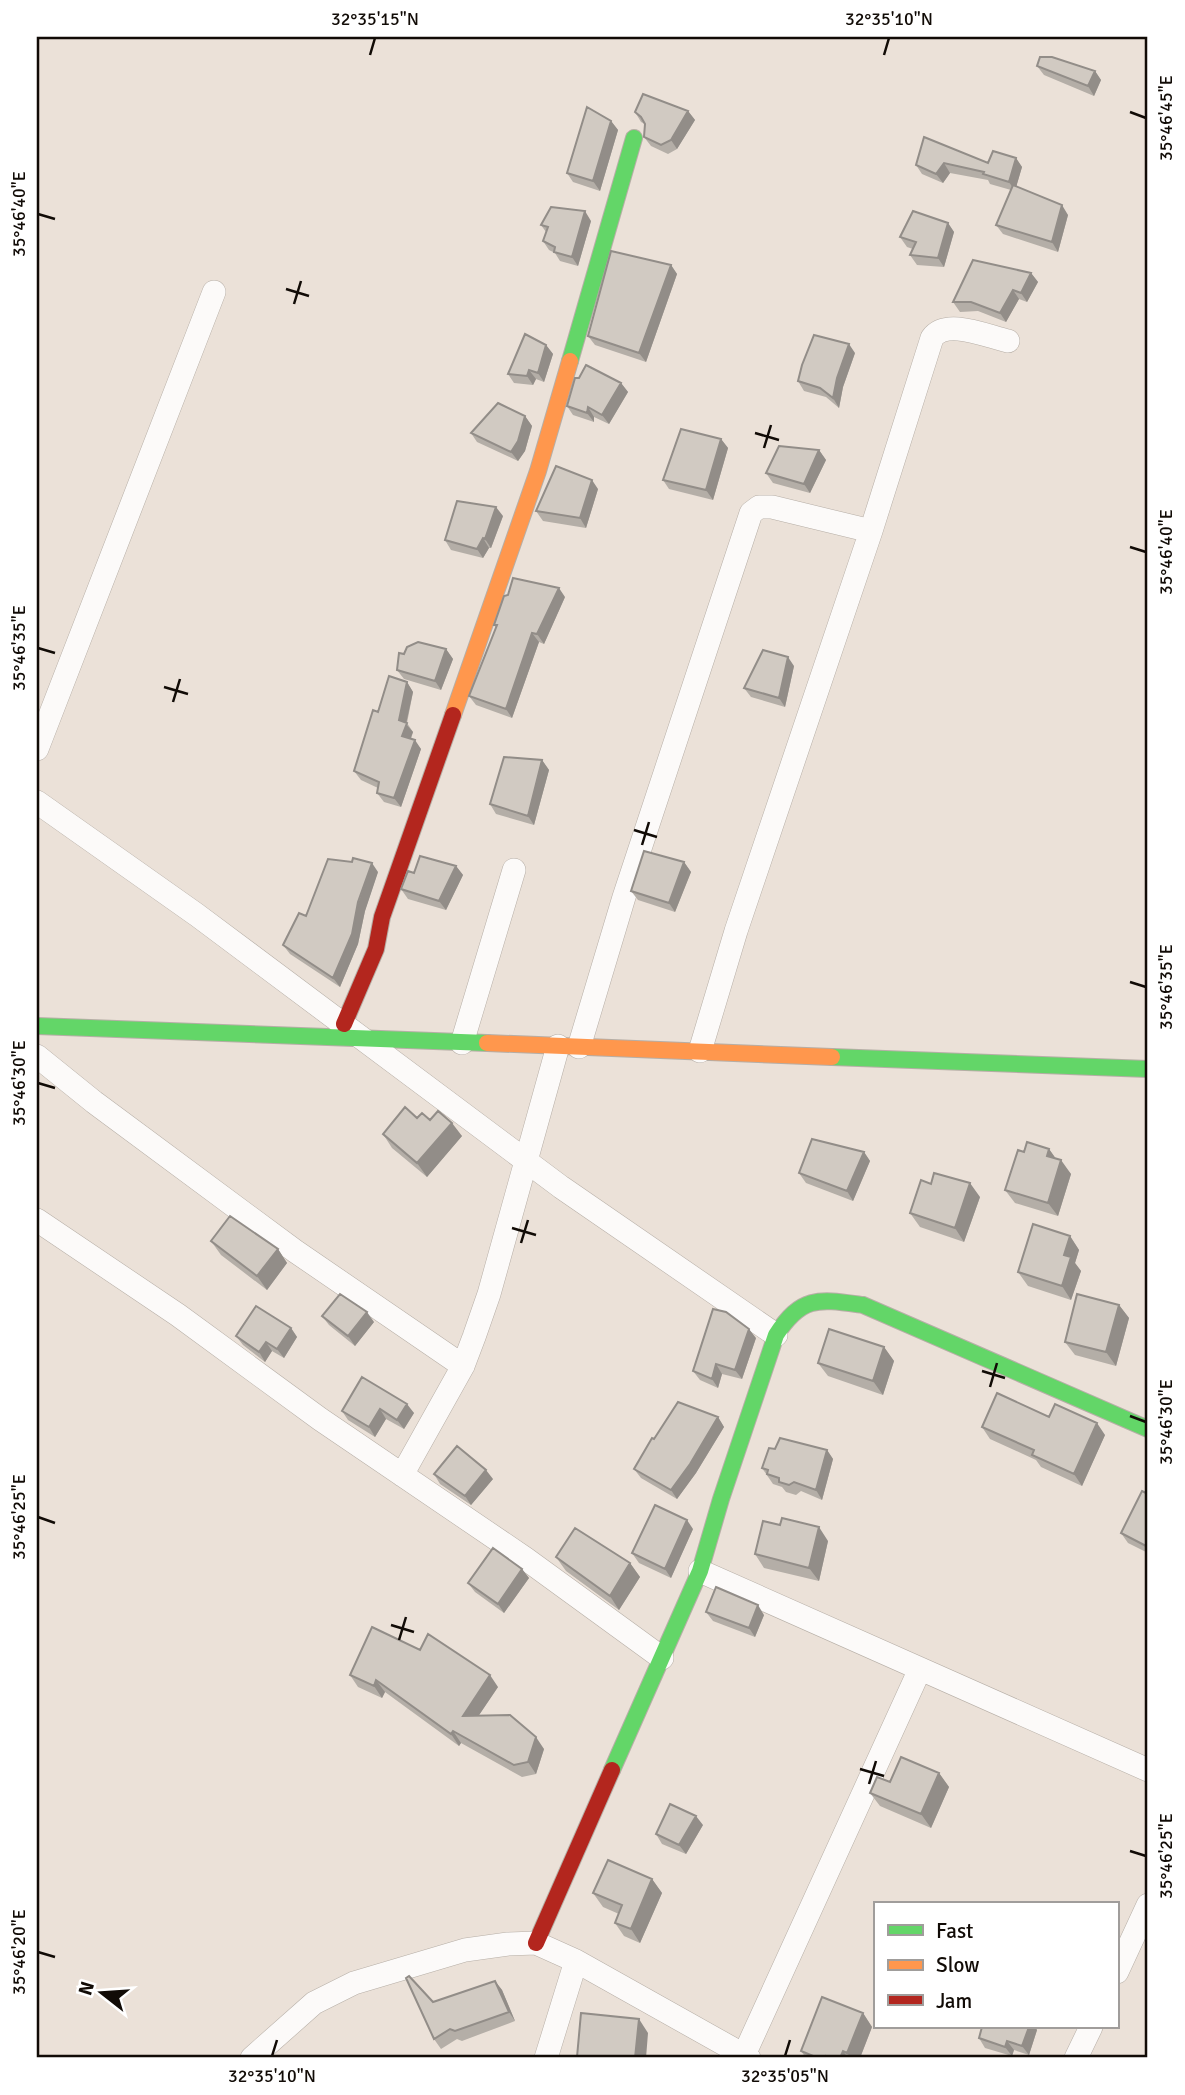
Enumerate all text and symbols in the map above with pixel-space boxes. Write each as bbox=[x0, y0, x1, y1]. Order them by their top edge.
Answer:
text: 32°35'15"N bbox=[331, 8, 419, 30]
text: 32°35'10"N bbox=[845, 8, 933, 30]
text: 35°46'45"E bbox=[1155, 75, 1177, 161]
text: 35°46'40"E bbox=[8, 171, 30, 257]
text: 35°46'40"E bbox=[1155, 509, 1177, 595]
text: 35°46'35"E bbox=[8, 605, 30, 691]
text: 35°46'35"E bbox=[1155, 944, 1177, 1030]
text: 35°46'30"E bbox=[8, 1040, 30, 1126]
text: 35°46'30"E bbox=[1155, 1379, 1177, 1465]
text: 35°46'25"E bbox=[8, 1474, 30, 1560]
text: 35°46'25"E bbox=[1155, 1813, 1177, 1899]
legend bbox=[874, 1902, 1118, 2028]
text: 35°46'20"E bbox=[8, 1909, 30, 1995]
text: Fast bbox=[936, 1918, 973, 1944]
text: Slow bbox=[936, 1952, 980, 1978]
north arrow bbox=[66, 1958, 136, 2028]
text: N bbox=[73, 1978, 100, 1998]
text: Jam bbox=[936, 1988, 972, 2014]
text: 32°35'10"N bbox=[228, 2065, 316, 2087]
text: 32°35'05"N bbox=[741, 2065, 829, 2087]

